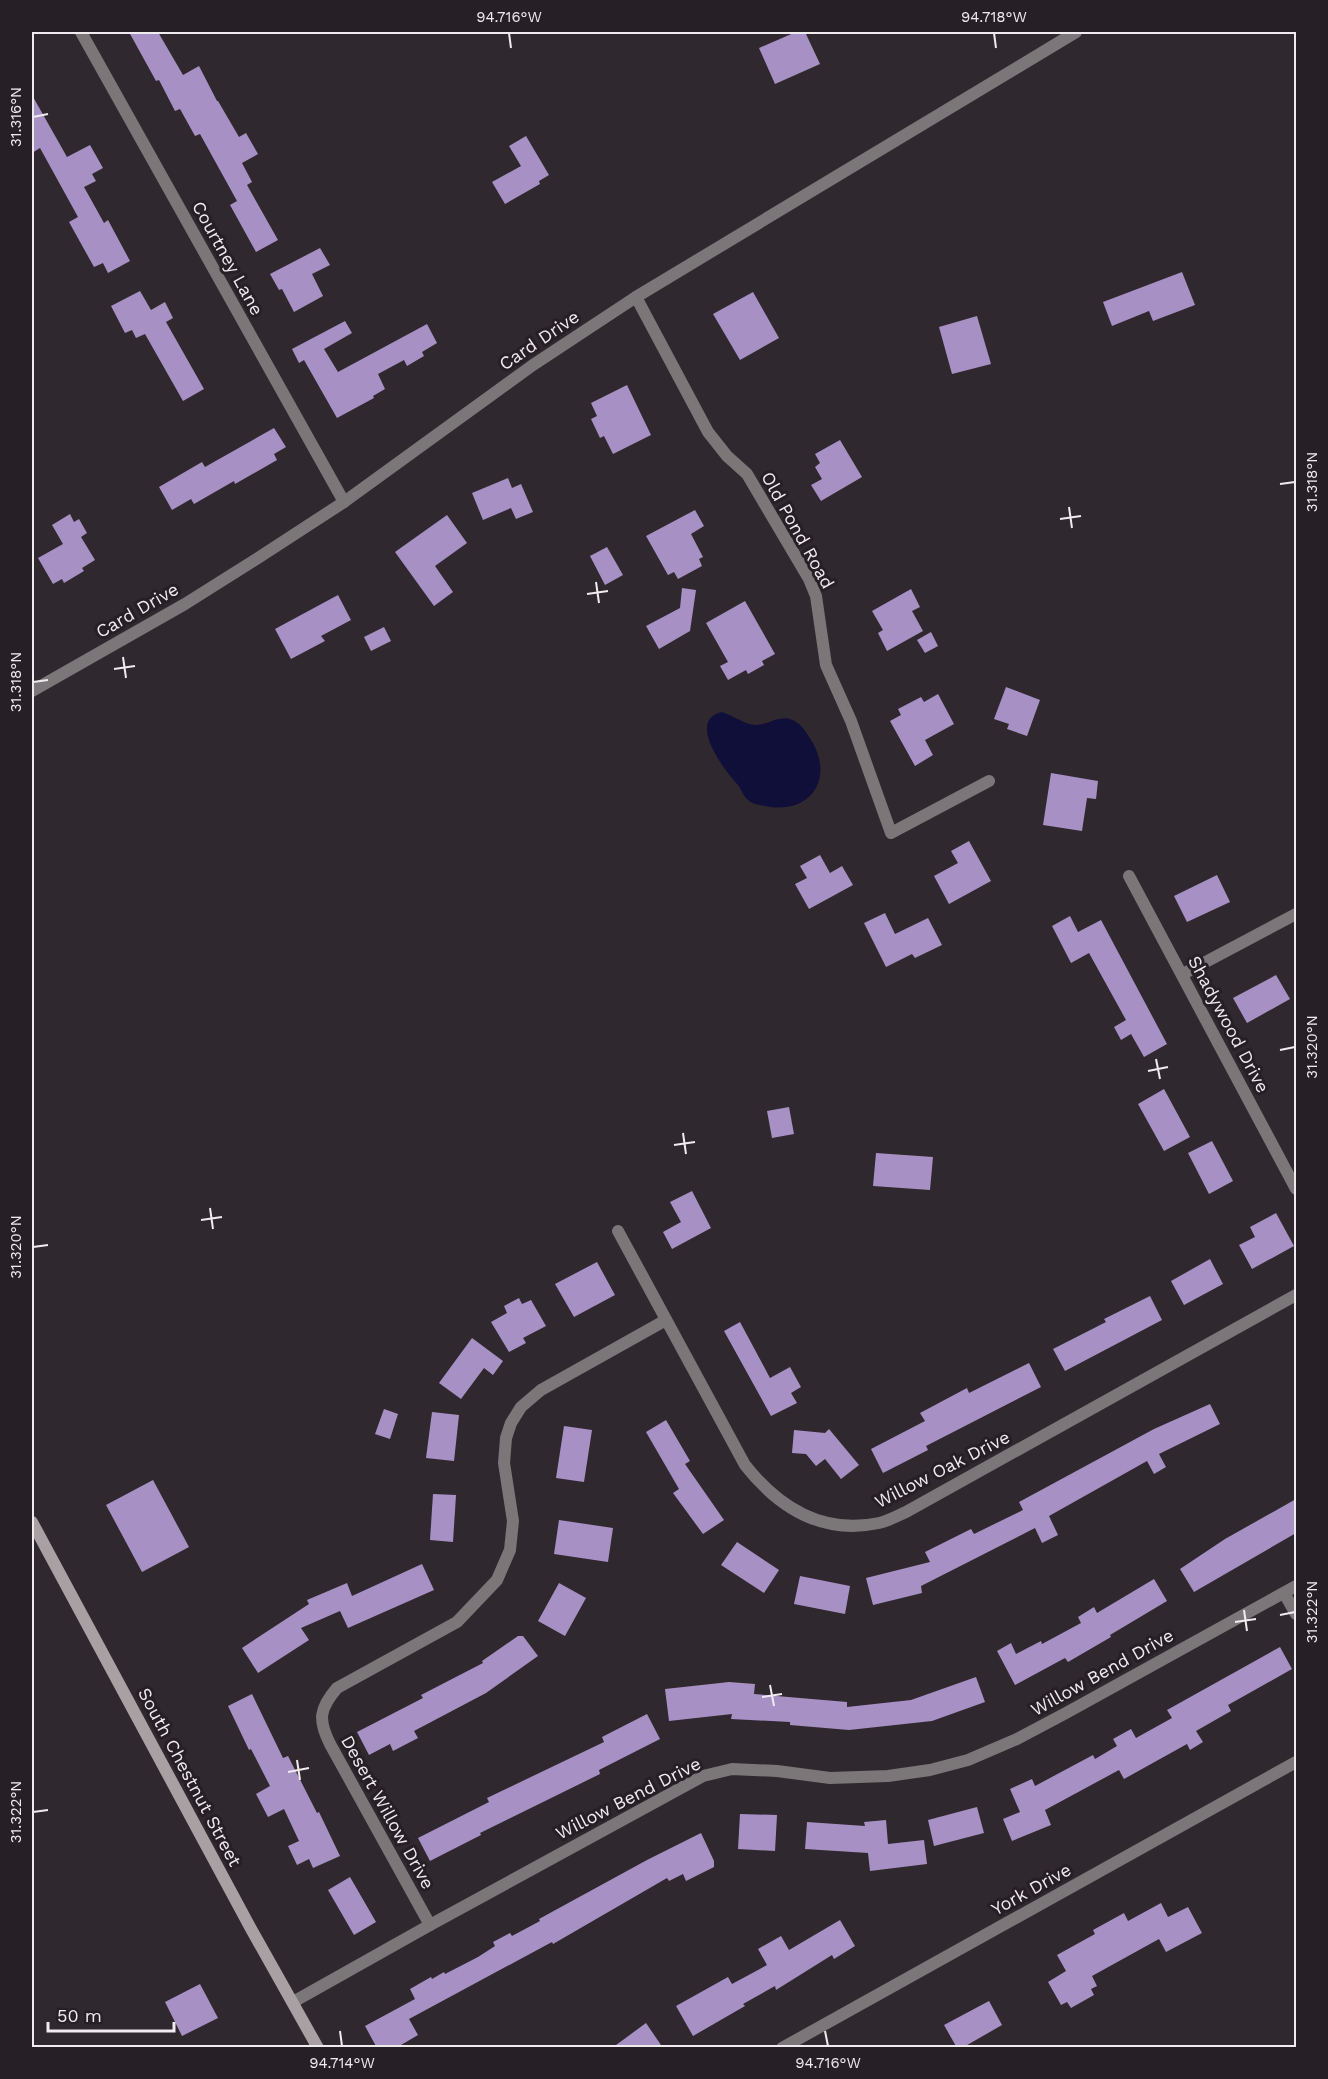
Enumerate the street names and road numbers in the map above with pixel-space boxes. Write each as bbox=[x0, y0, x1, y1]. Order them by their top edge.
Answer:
street label: Courtney Lane bbox=[188, 197, 268, 319]
street label: Card Drive bbox=[495, 306, 583, 374]
street label: Old Pond Road bbox=[757, 468, 839, 592]
street label: Card Drive bbox=[92, 578, 182, 642]
street label: Shadywood Drive bbox=[1184, 952, 1274, 1096]
street label: Willow Oak Drive bbox=[871, 1426, 1013, 1512]
street label: Willow Bend Drive bbox=[1027, 1624, 1177, 1720]
street label: South Chestnut Street bbox=[134, 1684, 246, 1870]
street label: Desert Willow Drive bbox=[337, 1731, 439, 1893]
street label: Willow Bend Drive bbox=[552, 1752, 704, 1844]
street label: York Drive bbox=[987, 1859, 1075, 1919]

